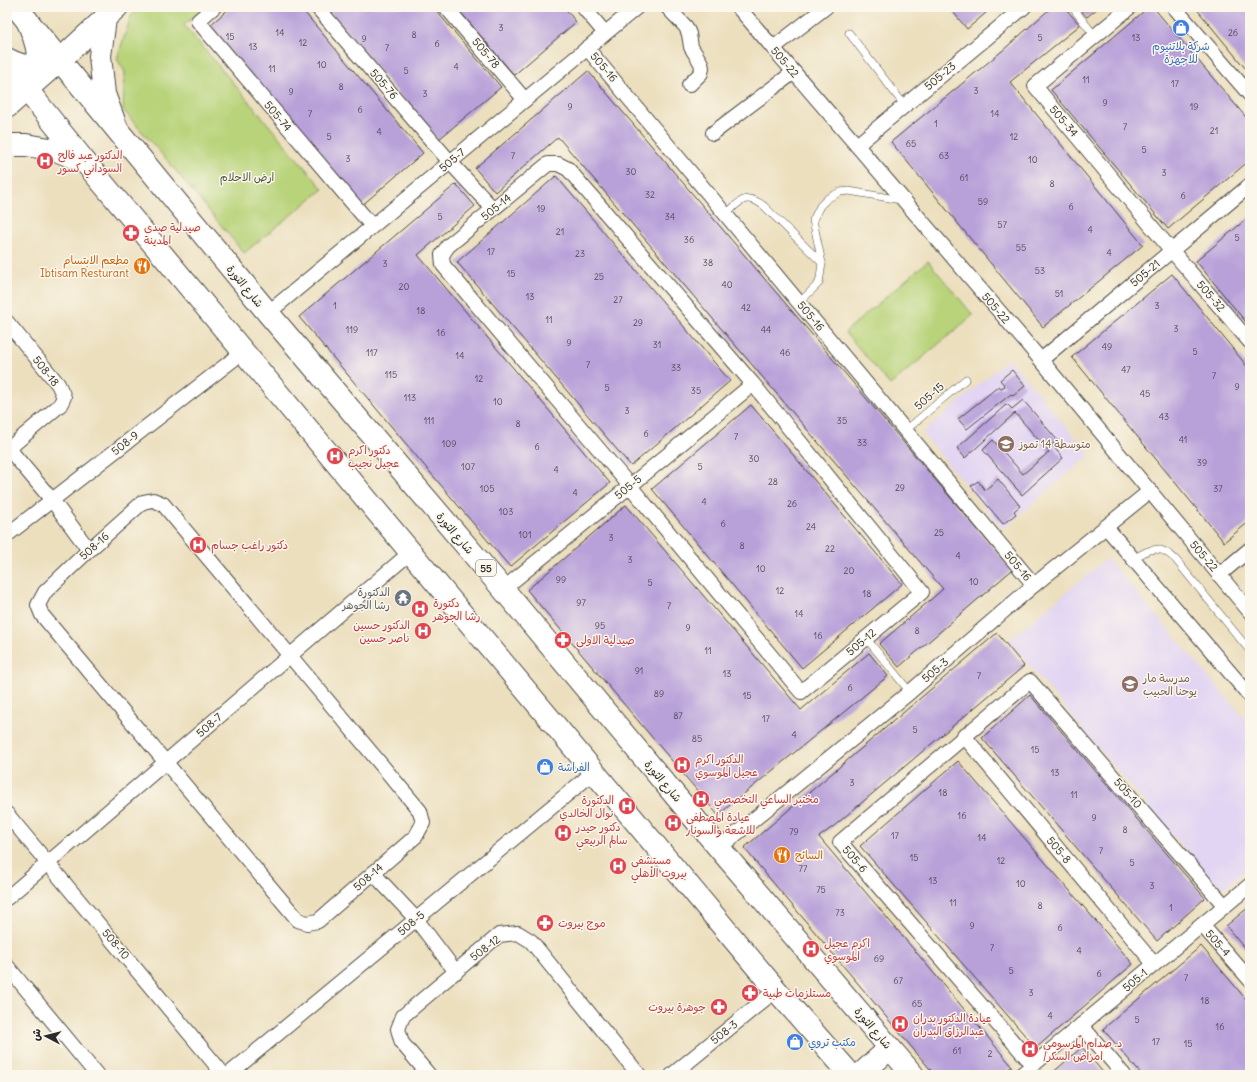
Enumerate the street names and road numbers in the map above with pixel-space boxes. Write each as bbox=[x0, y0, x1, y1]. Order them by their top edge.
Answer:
street label: 505-78 bbox=[469, 35, 503, 71]
street label: 505-22 bbox=[768, 44, 802, 80]
street label: 505-16 bbox=[587, 49, 621, 85]
street label: 505-23 bbox=[921, 59, 959, 93]
street label: 505-76 bbox=[367, 66, 401, 102]
street label: 505-74 bbox=[261, 98, 295, 134]
street label: 505-34 bbox=[1047, 102, 1081, 140]
street label: 505-7 bbox=[436, 145, 468, 175]
street label: 505-14 bbox=[478, 191, 514, 223]
street label: 505-21 bbox=[1127, 256, 1163, 290]
street label: شارع الثورة bbox=[222, 262, 266, 311]
street label: 505-32 bbox=[1194, 278, 1228, 314]
street label: 505-22 bbox=[979, 290, 1013, 326]
street label: 505-16 bbox=[794, 298, 828, 334]
street label: 508-18 bbox=[30, 353, 62, 389]
street label: 505-15 bbox=[911, 379, 947, 413]
street label: 508-9 bbox=[109, 428, 141, 458]
street label: 505-5 bbox=[612, 472, 644, 502]
street label: شارع الثورة bbox=[432, 509, 477, 558]
street label: 508-16 bbox=[76, 529, 112, 563]
street label: 505-22 bbox=[1187, 538, 1221, 574]
street label: 505-16 bbox=[1001, 548, 1035, 584]
road number: 55 bbox=[476, 560, 496, 576]
street label: 505-12 bbox=[843, 626, 879, 658]
street label: 505-3 bbox=[919, 655, 951, 685]
street label: 508-7 bbox=[193, 710, 225, 740]
street label: شارع الثورة bbox=[640, 757, 685, 806]
street label: 505-10 bbox=[1111, 775, 1145, 811]
street label: 505-8 bbox=[1044, 834, 1074, 866]
street label: 505-6 bbox=[840, 843, 870, 875]
street label: 508-14 bbox=[350, 860, 386, 894]
street label: 508-5 bbox=[395, 908, 427, 938]
street label: 508-10 bbox=[99, 926, 133, 962]
street label: 505-4 bbox=[1203, 927, 1233, 959]
street label: 508-12 bbox=[467, 932, 503, 964]
street label: 505-1 bbox=[1120, 965, 1150, 995]
street label: شارع الثورة bbox=[850, 1004, 895, 1053]
street label: 508-3 bbox=[708, 1017, 740, 1047]

